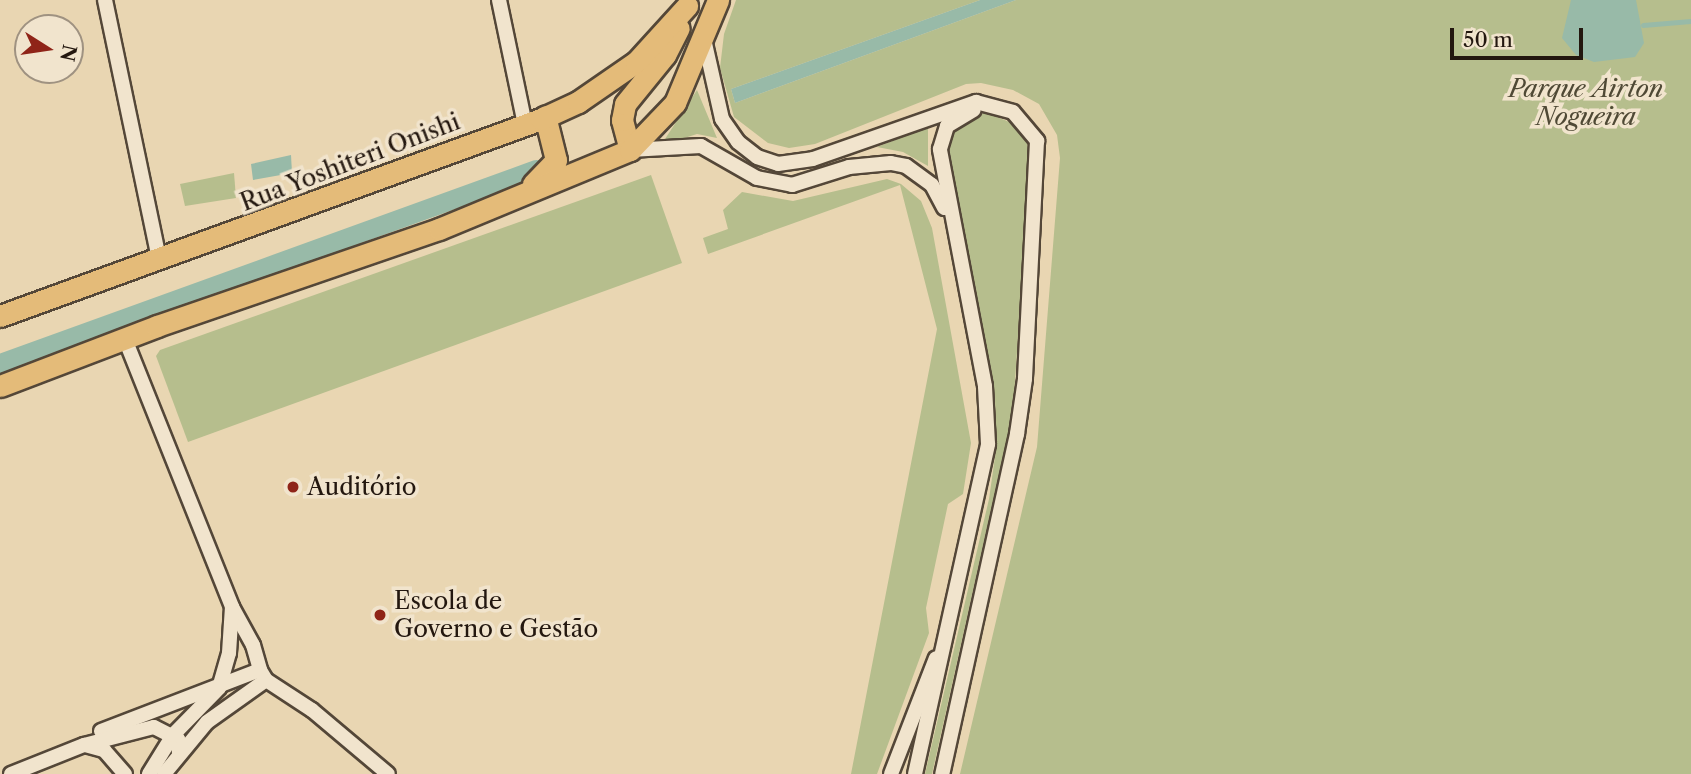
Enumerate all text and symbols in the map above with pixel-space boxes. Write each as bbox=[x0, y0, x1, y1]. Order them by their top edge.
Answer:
north arrow bbox=[14, 14, 84, 84]
scale bar bbox=[1453, 14, 1586, 58]
text: 50 m bbox=[1463, 27, 1513, 52]
text: N bbox=[55, 43, 81, 64]
park label: Parque Airton Nogueira bbox=[1509, 75, 1663, 131]
street label: Rua Yoshiteri Onishi bbox=[236, 107, 464, 217]
place label: Auditório bbox=[307, 473, 416, 501]
marker: Auditório bbox=[285, 479, 301, 495]
place label: Escola de Governo e Gestão bbox=[394, 587, 598, 643]
marker: Escola de Governo e Gestão bbox=[372, 607, 388, 623]

